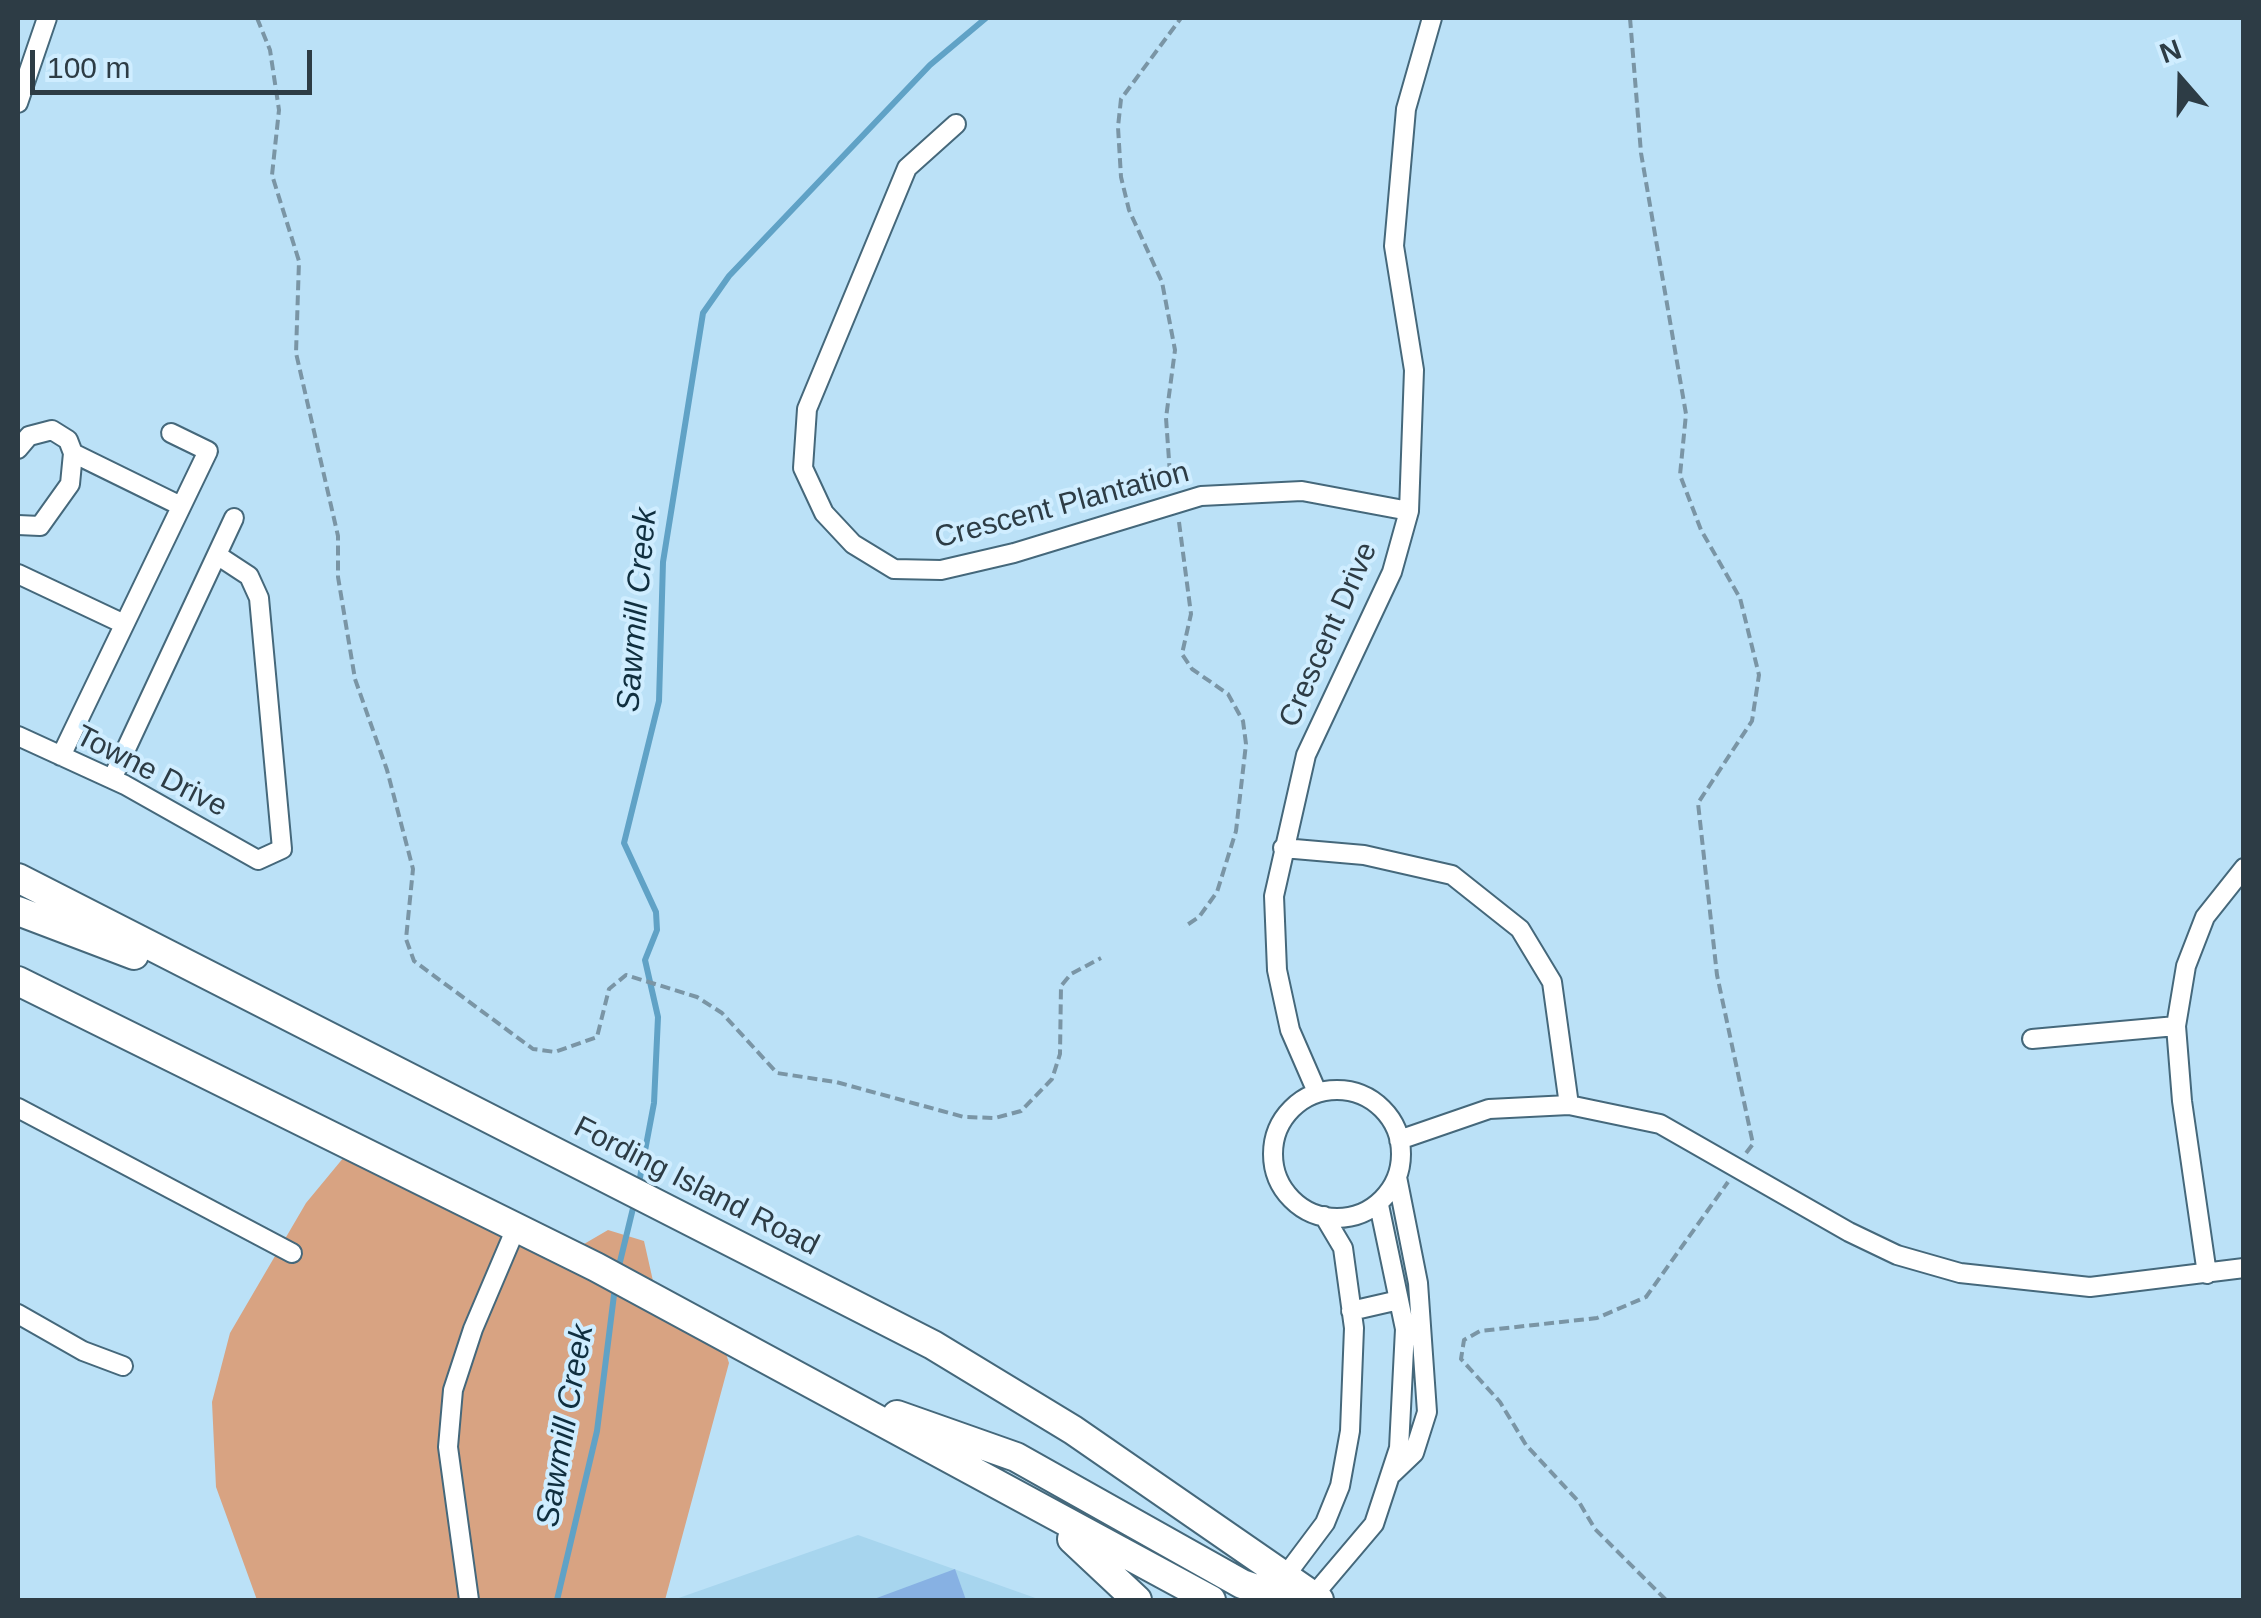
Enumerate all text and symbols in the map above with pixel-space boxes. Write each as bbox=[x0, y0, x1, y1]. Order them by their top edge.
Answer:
scale bar bbox=[35, 30, 318, 92]
north arrow bbox=[2131, 30, 2231, 130]
text: N bbox=[2156, 33, 2185, 69]
text: 100 m bbox=[47, 51, 130, 84]
street label: Crescent Plantation bbox=[931, 455, 1193, 557]
water label: Sawmill Creek bbox=[610, 506, 666, 714]
street label: Crescent Drive bbox=[1272, 537, 1386, 733]
street label: Towne Drive bbox=[69, 718, 233, 826]
street label: Fording Island Road bbox=[567, 1110, 825, 1264]
water label: Sawmill Creek bbox=[529, 1322, 603, 1530]

